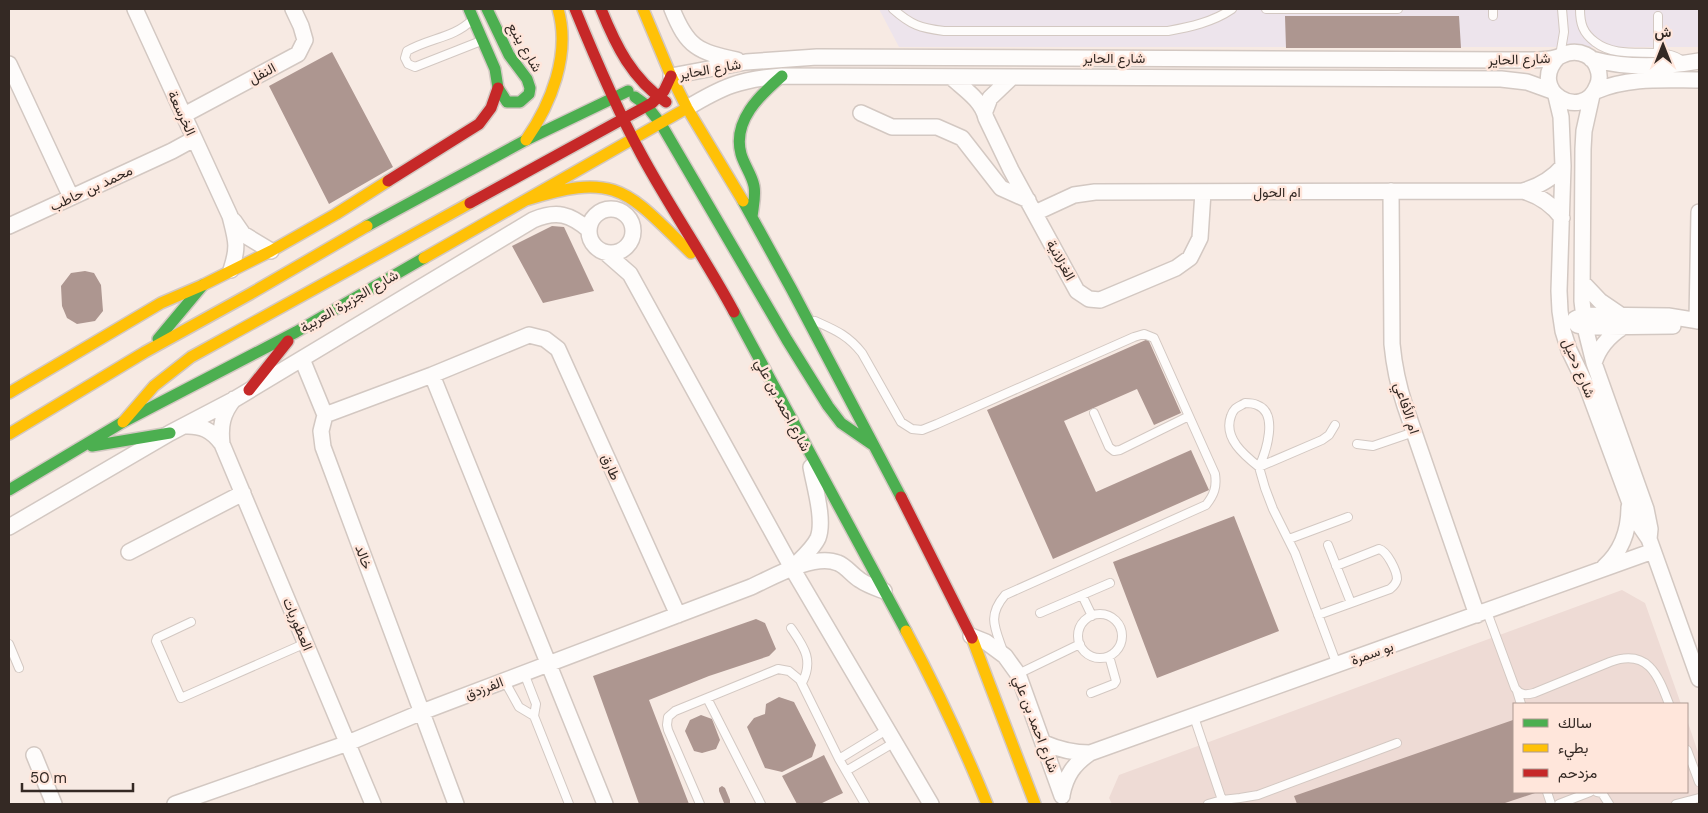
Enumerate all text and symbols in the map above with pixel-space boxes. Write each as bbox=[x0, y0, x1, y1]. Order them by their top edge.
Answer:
street label: شارع ينبع bbox=[502, 19, 546, 76]
north arrow bbox=[1638, 20, 1688, 70]
text: ش bbox=[1655, 23, 1672, 41]
street label: شارع الحاير bbox=[1082, 49, 1145, 69]
street label: شارع الحاير bbox=[1486, 49, 1551, 71]
street label: شارع الحاير bbox=[677, 55, 743, 85]
street label: النفل bbox=[245, 58, 279, 88]
street label: الخرسعة bbox=[164, 88, 200, 138]
street label: محمد بن حاطب bbox=[47, 161, 135, 215]
street label: ام الحول bbox=[1253, 183, 1301, 202]
street label: الغزلانية bbox=[1042, 236, 1080, 284]
street label: شارع الجزيرة العربية bbox=[297, 266, 402, 338]
street label: شارع دحيل bbox=[1557, 336, 1600, 401]
street label: شارع احمد بن علي bbox=[748, 356, 815, 456]
street label: ام الأفاعي bbox=[1387, 380, 1424, 437]
street label: طارق bbox=[597, 451, 625, 483]
street label: خالد bbox=[351, 542, 377, 572]
street label: العطوريات bbox=[279, 595, 317, 653]
street label: بو سمرة bbox=[1348, 637, 1396, 669]
street label: الفرزدق bbox=[462, 673, 506, 703]
street label: شارع احمد بن علي bbox=[1006, 673, 1063, 776]
legend bbox=[1513, 703, 1688, 793]
text: سالك bbox=[1558, 713, 1592, 733]
text: بطيء bbox=[1558, 738, 1588, 761]
scale bar bbox=[22, 760, 134, 792]
text: مزدحم bbox=[1558, 763, 1597, 783]
text: 50 m bbox=[30, 768, 67, 788]

